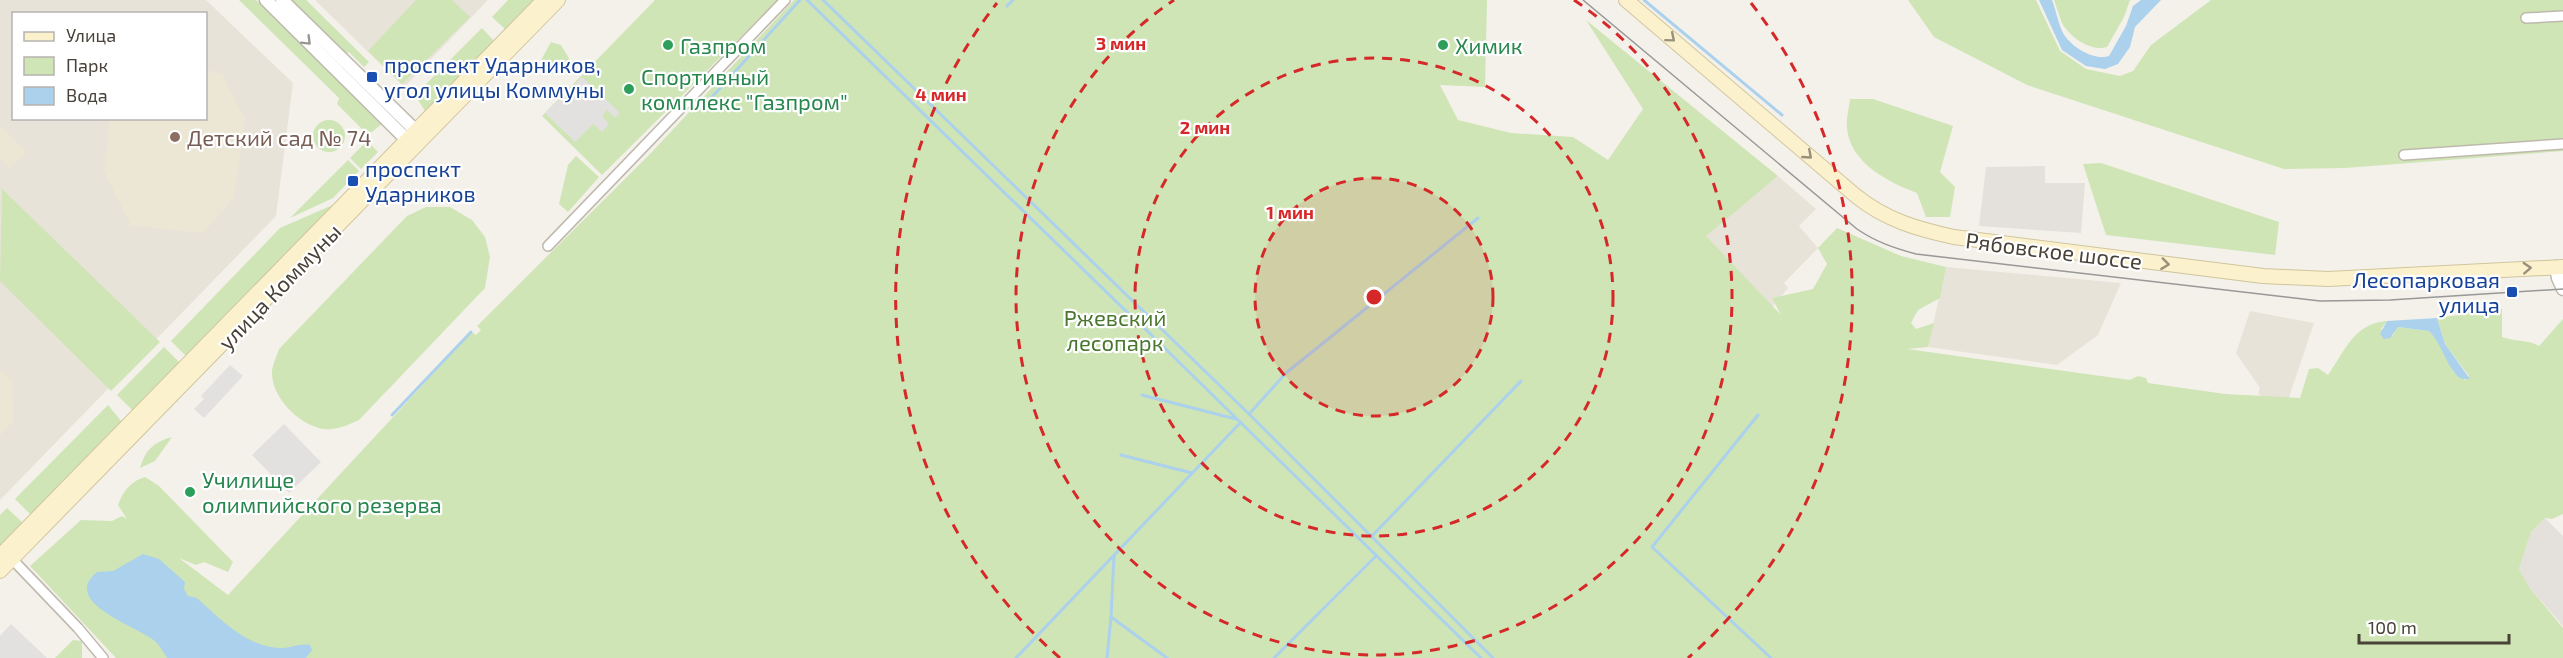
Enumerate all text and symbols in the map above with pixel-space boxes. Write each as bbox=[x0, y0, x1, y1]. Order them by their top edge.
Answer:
legend bbox=[12, 12, 207, 120]
text: Улица bbox=[66, 24, 116, 46]
one-way arrow bbox=[1664, 31, 1675, 42]
place label: Газпром bbox=[680, 32, 766, 58]
text: 3 мин bbox=[1096, 32, 1146, 54]
place label: Химик bbox=[1455, 32, 1523, 58]
one-way arrow bbox=[301, 34, 311, 45]
marker: Газпром bbox=[661, 38, 675, 52]
marker: Химик bbox=[1436, 38, 1450, 52]
place label: проспект Ударников, угол улицы Коммуны bbox=[384, 51, 604, 103]
text: Парк bbox=[66, 54, 108, 76]
place label: Cпортивный комплекс "Газпром" bbox=[641, 63, 848, 114]
marker: проспект Ударников, угол улицы Коммуны bbox=[365, 70, 379, 84]
marker: Cпортивный комплекс "Газпром" bbox=[622, 82, 636, 96]
text: 4 мин bbox=[915, 83, 967, 105]
text: Вода bbox=[66, 84, 108, 106]
text: 2 мин bbox=[1180, 116, 1230, 138]
place label: Детский сад № 74 bbox=[187, 124, 372, 150]
marker: Детский сад № 74 bbox=[168, 130, 182, 144]
one-way arrow bbox=[1801, 148, 1812, 159]
place label: проспект Ударников bbox=[365, 155, 476, 206]
marker: проспект Ударников bbox=[346, 174, 360, 188]
text: 1 мин bbox=[1266, 201, 1314, 223]
street label: улица Коммуны bbox=[212, 218, 346, 355]
street label: Рябовское шоссе bbox=[1964, 226, 2144, 274]
one-way arrow bbox=[2161, 257, 2170, 269]
one-way arrow bbox=[2523, 262, 2532, 275]
place label: Лесопарковая улица bbox=[2352, 266, 2500, 318]
marker: Лесопарковая улица bbox=[2505, 285, 2519, 299]
centre of rings bbox=[1364, 287, 1384, 307]
park label: Ржевский лесопарк bbox=[1064, 304, 1166, 355]
place label: Училище олимпийского резерва bbox=[202, 466, 442, 517]
marker: Училище олимпийского резерва bbox=[183, 485, 197, 499]
scale bar bbox=[2359, 607, 2509, 645]
text: 100 m bbox=[2368, 616, 2417, 638]

